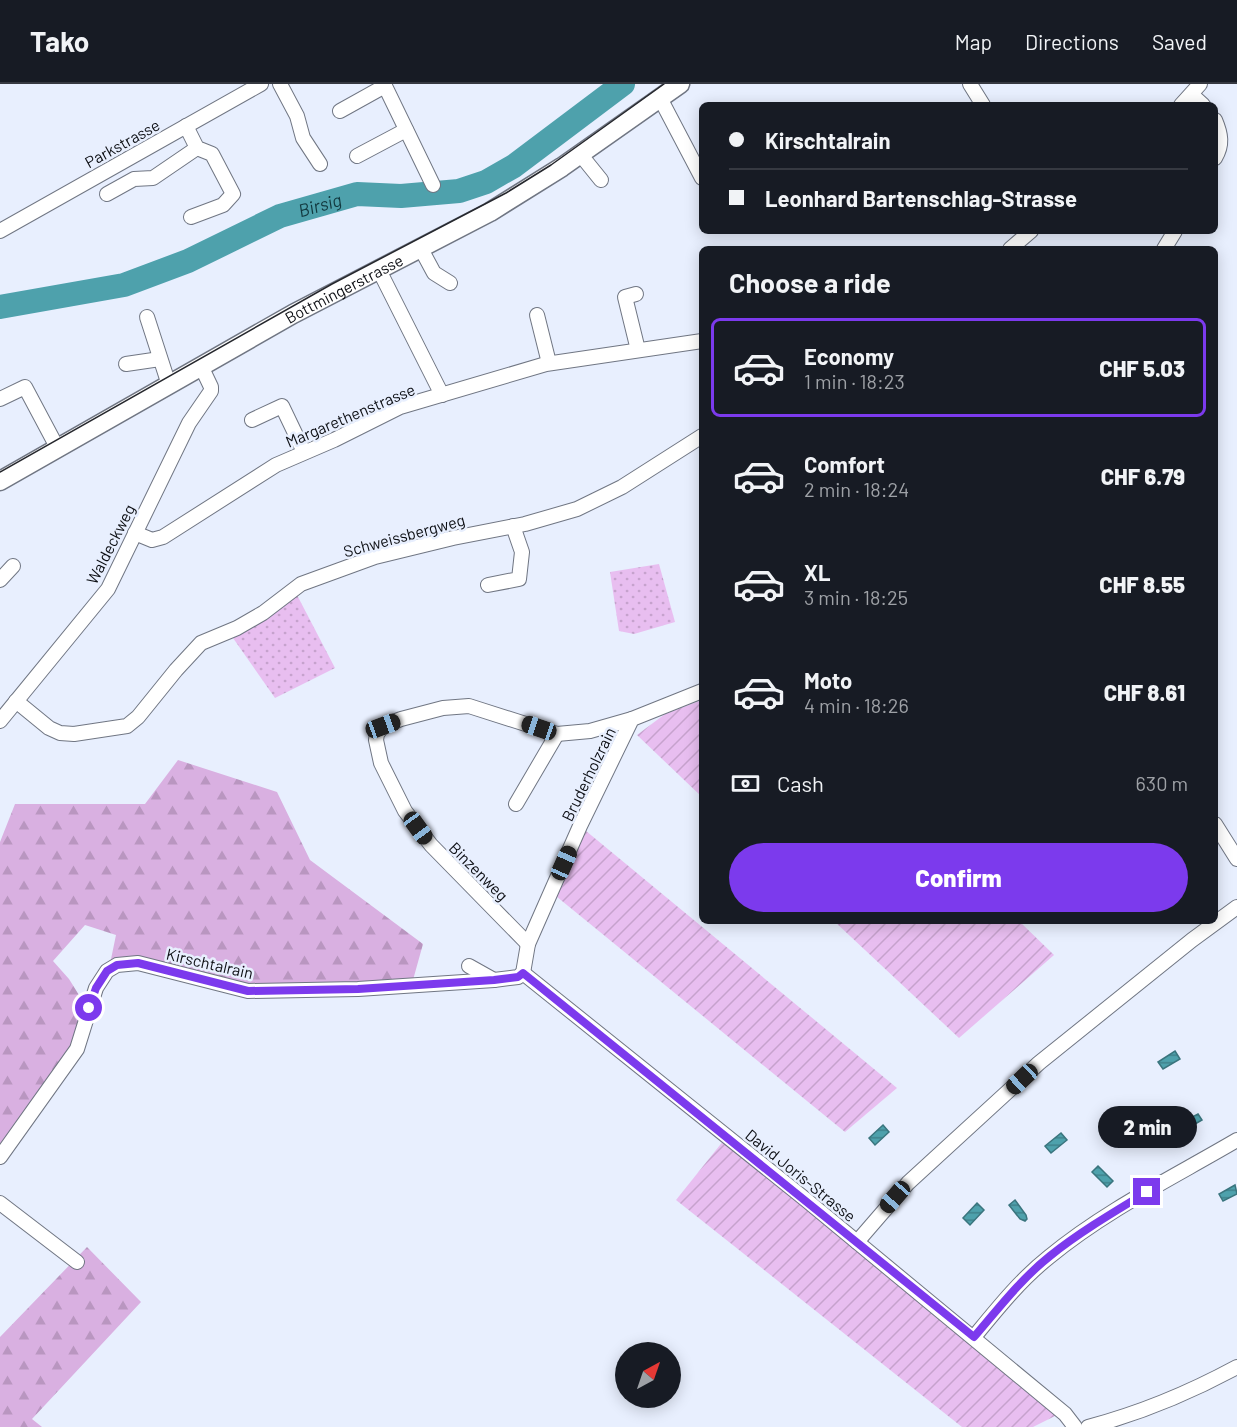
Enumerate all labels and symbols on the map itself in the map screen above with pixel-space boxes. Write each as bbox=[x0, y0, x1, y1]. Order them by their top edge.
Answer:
street label: Parkstrasse bbox=[81, 115, 163, 171]
water label: Birsig bbox=[296, 188, 344, 221]
street label: Bottmingerstrasse bbox=[281, 250, 406, 326]
street label: Margarethenstrasse bbox=[282, 379, 418, 451]
street label: Waldeckweg bbox=[82, 501, 138, 587]
street label: Schweissbergweg bbox=[341, 510, 467, 560]
car bbox=[363, 711, 403, 741]
car bbox=[519, 714, 559, 742]
street label: Bruderholzrain bbox=[557, 724, 619, 824]
car bbox=[400, 808, 436, 848]
street label: Binzenweg bbox=[446, 838, 512, 904]
car bbox=[548, 843, 580, 883]
street label: Kirschtalrain bbox=[165, 944, 255, 982]
route start bbox=[75, 994, 102, 1021]
car bbox=[1003, 1060, 1041, 1098]
callout: 2 min bbox=[1098, 1105, 1196, 1147]
street label: David Joris-Strasse bbox=[742, 1125, 860, 1225]
car bbox=[876, 1178, 914, 1216]
route end bbox=[1133, 1178, 1160, 1205]
north arrow bbox=[615, 1342, 681, 1408]

